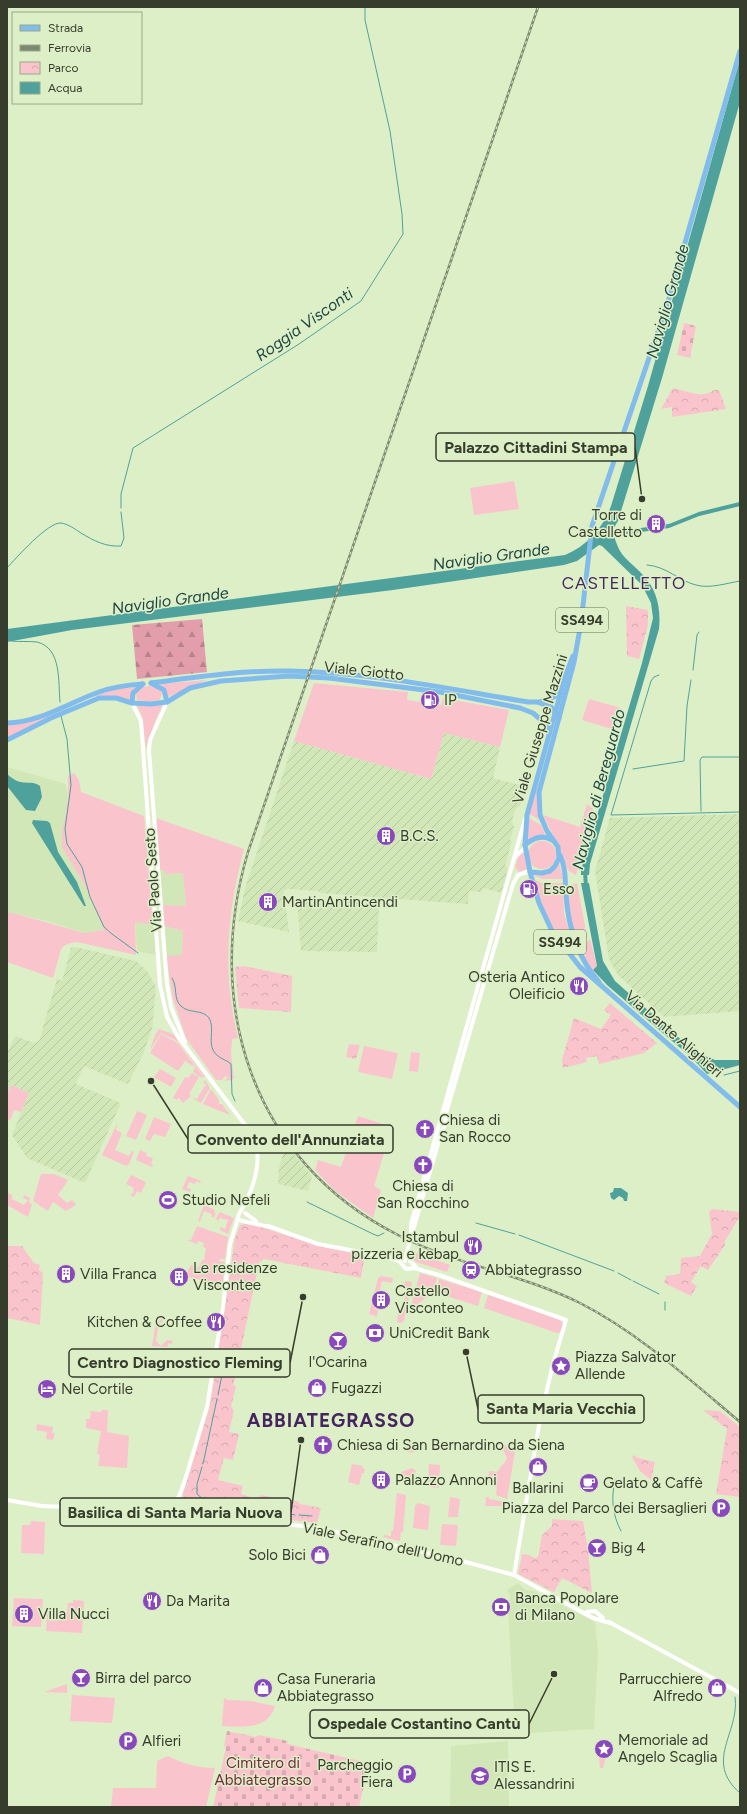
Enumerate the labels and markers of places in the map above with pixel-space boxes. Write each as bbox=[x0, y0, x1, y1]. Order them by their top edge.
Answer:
callout: Palazzo Cittadini Stampa bbox=[436, 433, 635, 461]
place label: Torre di Castelletto bbox=[568, 506, 642, 541]
building icon: Torre di Castelletto bbox=[645, 513, 667, 535]
fuel station icon: IP bbox=[419, 689, 441, 711]
place label: IP bbox=[444, 691, 457, 709]
building icon: B.C.S. bbox=[375, 825, 397, 847]
place label: B.C.S. bbox=[400, 827, 439, 845]
fuel station icon: Esso bbox=[518, 878, 540, 900]
place label: Esso bbox=[543, 880, 575, 898]
building icon: MartinAntincendi bbox=[257, 891, 279, 913]
place label: MartinAntincendi bbox=[282, 893, 398, 911]
place label: Osteria Antico Oleificio bbox=[468, 968, 565, 1003]
restaurant icon: Osteria Antico Oleificio bbox=[568, 975, 590, 997]
place label: Chiesa di San Rocco bbox=[439, 1111, 511, 1146]
church icon: Chiesa di San Rocco bbox=[414, 1118, 436, 1140]
callout: Convento dell'Annunziata bbox=[188, 1125, 393, 1153]
church icon: Chiesa di San Rocchino bbox=[412, 1154, 434, 1176]
place label: Chiesa di San Rocchino bbox=[377, 1177, 469, 1212]
sports icon: Studio Nefeli bbox=[157, 1189, 179, 1211]
place label: Studio Nefeli bbox=[182, 1191, 270, 1209]
place label: Istambul pizzeria e kebap bbox=[351, 1228, 459, 1263]
restaurant icon: Istambul pizzeria e kebap bbox=[462, 1235, 484, 1257]
place label: Le residenze Viscontee bbox=[193, 1259, 277, 1294]
station icon: Abbiategrasso bbox=[460, 1259, 482, 1281]
place label: Abbiategrasso bbox=[485, 1261, 582, 1279]
building icon: Villa Franca bbox=[55, 1263, 77, 1285]
place label: Villa Franca bbox=[80, 1265, 157, 1283]
building icon: Le residenze Viscontee bbox=[168, 1266, 190, 1288]
place label: Castello Visconteo bbox=[395, 1282, 464, 1317]
building icon: Castello Visconteo bbox=[370, 1289, 392, 1311]
restaurant icon: Kitchen & Coffee bbox=[205, 1311, 227, 1333]
place label: Kitchen & Coffee bbox=[87, 1313, 202, 1331]
bank icon: UniCredit Bank bbox=[364, 1322, 386, 1344]
place label: UniCredit Bank bbox=[389, 1324, 490, 1342]
bar icon: l'Ocarina bbox=[327, 1330, 349, 1352]
place label: Piazza Salvator Allende bbox=[575, 1348, 676, 1383]
callout: Centro Diagnostico Fleming bbox=[69, 1349, 290, 1377]
place label: l'Ocarina bbox=[309, 1353, 367, 1371]
place icon: Piazza Salvator Allende bbox=[550, 1355, 572, 1377]
shop icon: Fugazzi bbox=[306, 1377, 328, 1399]
hotel icon: Nel Cortile bbox=[36, 1378, 58, 1400]
place label: Fugazzi bbox=[331, 1379, 382, 1397]
place label: Nel Cortile bbox=[61, 1380, 133, 1398]
callout: Santa Maria Vecchia bbox=[478, 1395, 644, 1423]
church icon: Chiesa di San Bernardino da Siena bbox=[312, 1434, 334, 1456]
place label: Chiesa di San Bernardino da Siena bbox=[337, 1436, 565, 1454]
shop icon: Ballarini bbox=[527, 1456, 549, 1478]
building icon: Palazzo Annoni bbox=[370, 1469, 392, 1491]
place label: Palazzo Annoni bbox=[395, 1471, 497, 1489]
cafe icon: Gelato & Caffè bbox=[578, 1472, 600, 1494]
place label: Gelato & Caffè bbox=[603, 1474, 703, 1492]
place label: Ballarini bbox=[512, 1479, 564, 1497]
parking icon: Piazza del Parco dei Bersaglieri bbox=[710, 1497, 732, 1519]
callout: Basilica di Santa Maria Nuova bbox=[60, 1498, 291, 1526]
place label: Piazza del Parco dei Bersaglieri bbox=[502, 1499, 707, 1517]
bar icon: Big 4 bbox=[586, 1537, 608, 1559]
place label: Big 4 bbox=[611, 1539, 645, 1557]
shop icon: Solo Bici bbox=[309, 1544, 331, 1566]
place label: Solo Bici bbox=[248, 1546, 306, 1564]
place label: Banca Popolare di Milano bbox=[515, 1589, 619, 1624]
restaurant icon: Da Marita bbox=[141, 1590, 163, 1612]
place label: Da Marita bbox=[166, 1592, 230, 1610]
bank icon: Banca Popolare di Milano bbox=[490, 1596, 512, 1618]
building icon: Villa Nucci bbox=[13, 1603, 35, 1625]
place label: Villa Nucci bbox=[38, 1605, 110, 1623]
bar icon: Birra del parco bbox=[70, 1667, 92, 1689]
place label: Birra del parco bbox=[95, 1669, 192, 1687]
place label: Casa Funeraria Abbiategrasso bbox=[277, 1670, 376, 1705]
place label: Parrucchiere Alfredo bbox=[619, 1670, 703, 1705]
shop icon: Casa Funeraria Abbiategrasso bbox=[252, 1677, 274, 1699]
shop icon: Parrucchiere Alfredo bbox=[706, 1677, 728, 1699]
callout: Ospedale Costantino Cantù bbox=[310, 1710, 529, 1738]
parking icon: Alfieri bbox=[117, 1730, 139, 1752]
place label: Memoriale ad Angelo Scaglia bbox=[618, 1731, 717, 1766]
place label: Alfieri bbox=[142, 1732, 181, 1750]
place icon: Memoriale ad Angelo Scaglia bbox=[593, 1738, 615, 1760]
place label: Parcheggio Fiera bbox=[317, 1756, 393, 1791]
place label: ITIS E. Alessandrini bbox=[494, 1758, 575, 1793]
parking icon: Parcheggio Fiera bbox=[396, 1763, 418, 1785]
school or university icon: ITIS E. Alessandrini bbox=[469, 1765, 491, 1787]

